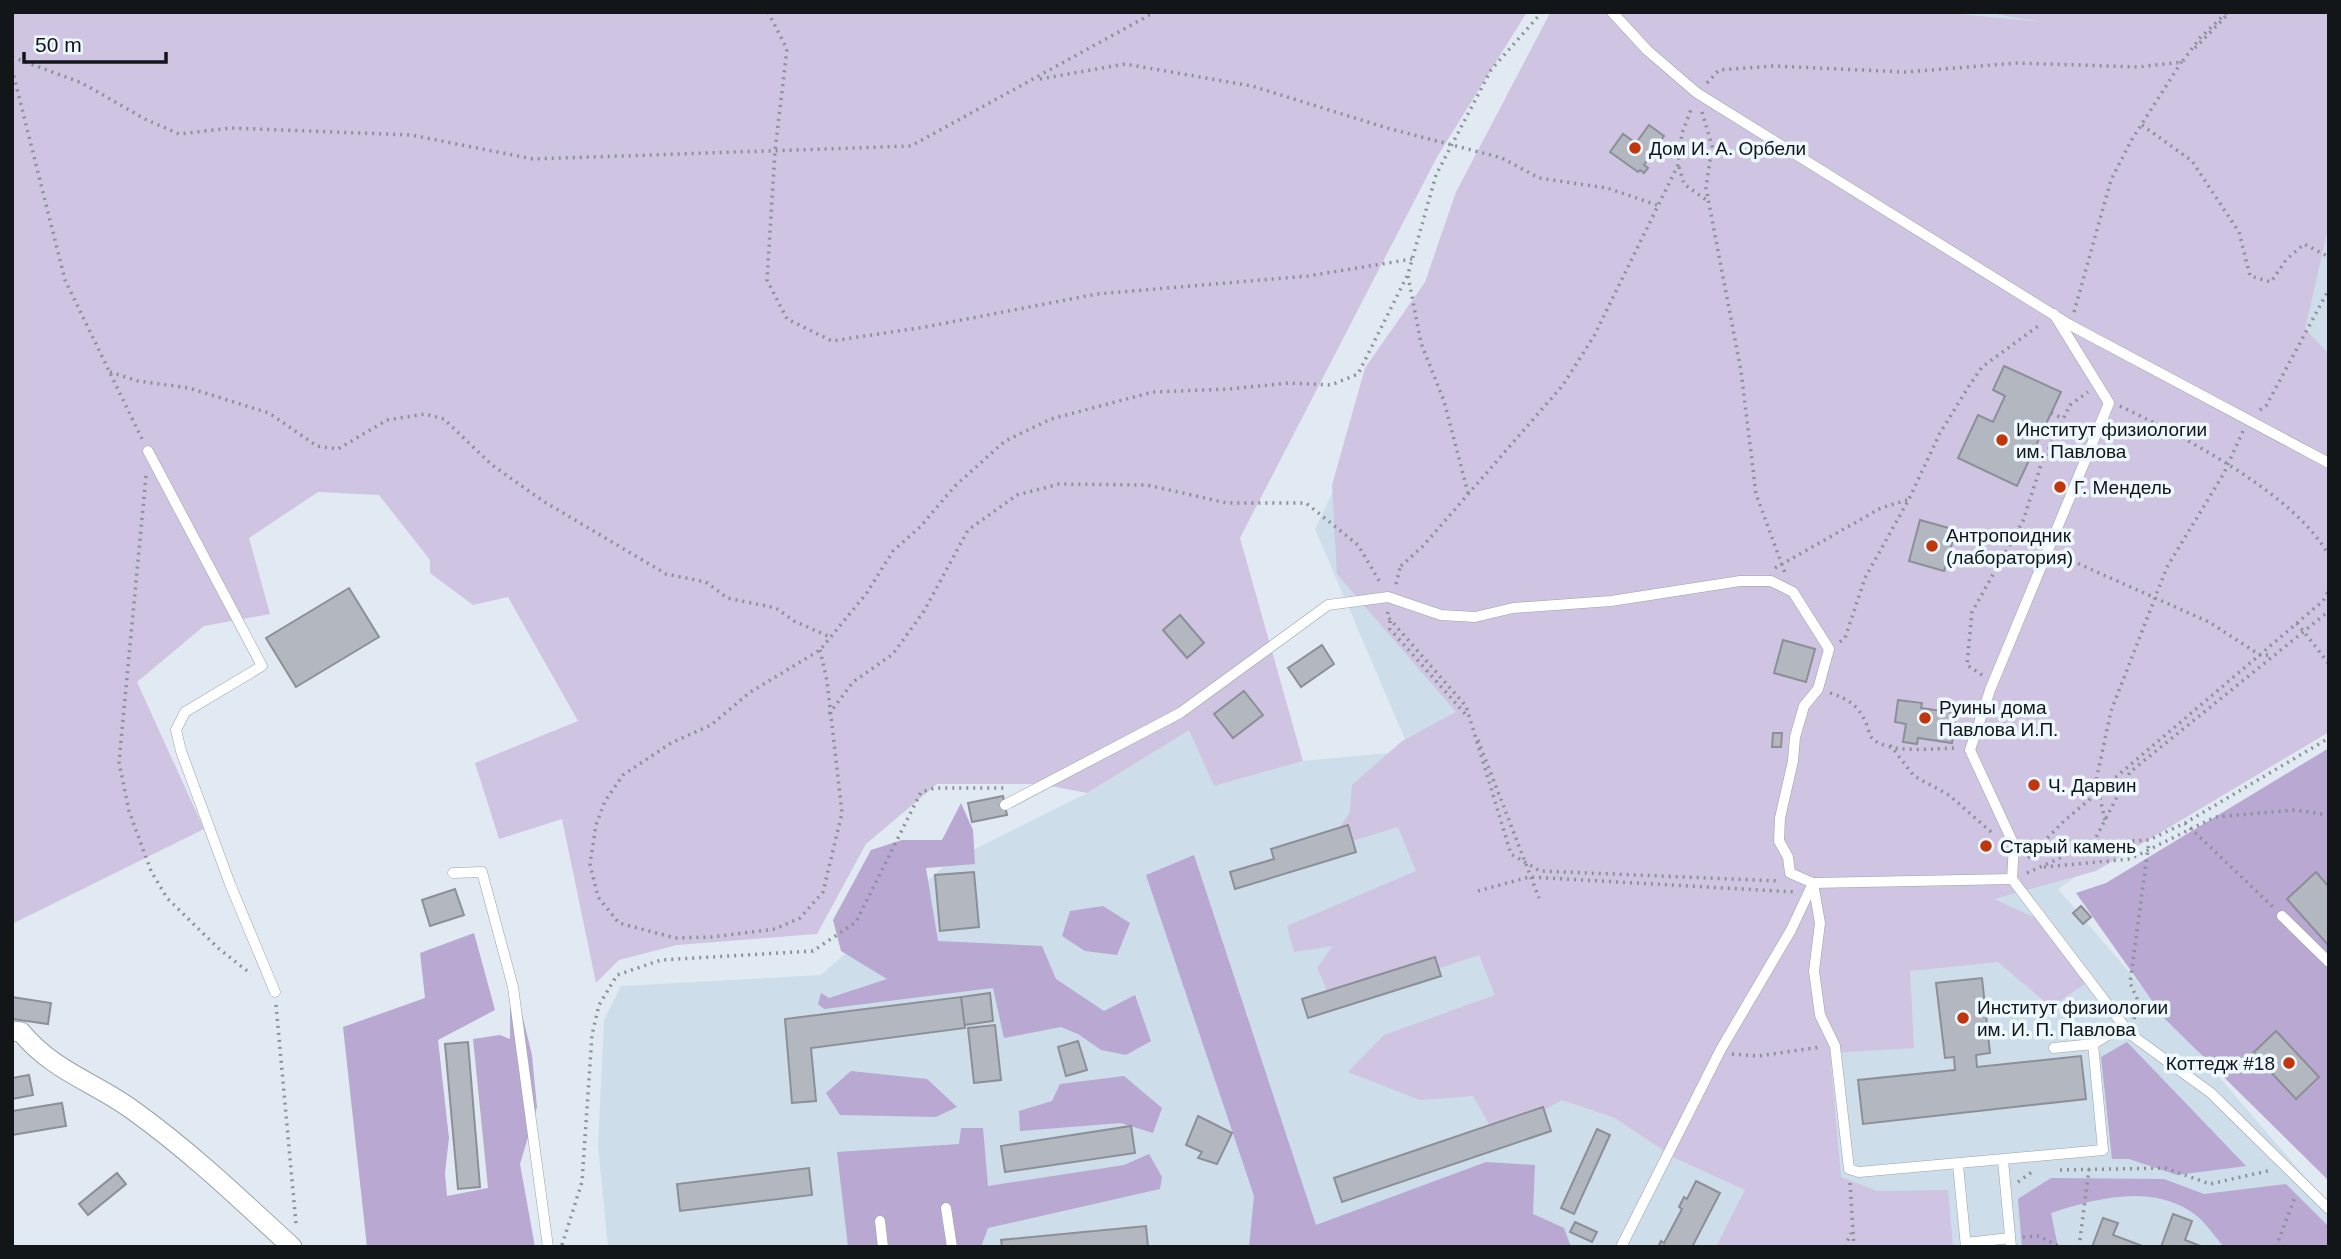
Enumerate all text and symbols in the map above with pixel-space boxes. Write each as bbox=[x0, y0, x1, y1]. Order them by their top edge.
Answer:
scale bar bbox=[24, 21, 166, 65]
text: 50 m bbox=[35, 33, 82, 56]
place label: Дом И. А. Орбели bbox=[1649, 138, 1806, 159]
marker: Дом И. А. Орбели bbox=[1627, 140, 1643, 156]
place label: Институт физиологии им. Павлова bbox=[2016, 419, 2207, 462]
marker: Институт физиологии им. Павлова bbox=[1994, 432, 2010, 448]
place label: Г. Мендель bbox=[2074, 477, 2172, 498]
marker: Г. Мендель bbox=[2052, 479, 2068, 495]
place label: Антропоидник (лаборатория) bbox=[1946, 525, 2073, 568]
marker: Антропоидник (лаборатория) bbox=[1924, 538, 1940, 554]
place label: Руины дома Павлова И.П. bbox=[1939, 697, 2058, 740]
marker: Руины дома Павлова И.П. bbox=[1917, 710, 1933, 726]
place label: Ч. Дарвин bbox=[2048, 775, 2136, 796]
marker: Ч. Дарвин bbox=[2026, 777, 2042, 793]
place label: Старый камень bbox=[2000, 836, 2136, 857]
marker: Старый камень bbox=[1978, 838, 1994, 854]
place label: Институт физиологии им. И. П. Павлова bbox=[1977, 997, 2168, 1040]
marker: Институт физиологии им. И. П. Павлова bbox=[1955, 1010, 1971, 1026]
place label: Коттедж #18 bbox=[2166, 1053, 2275, 1074]
marker: Коттедж #18 bbox=[2281, 1055, 2297, 1071]

